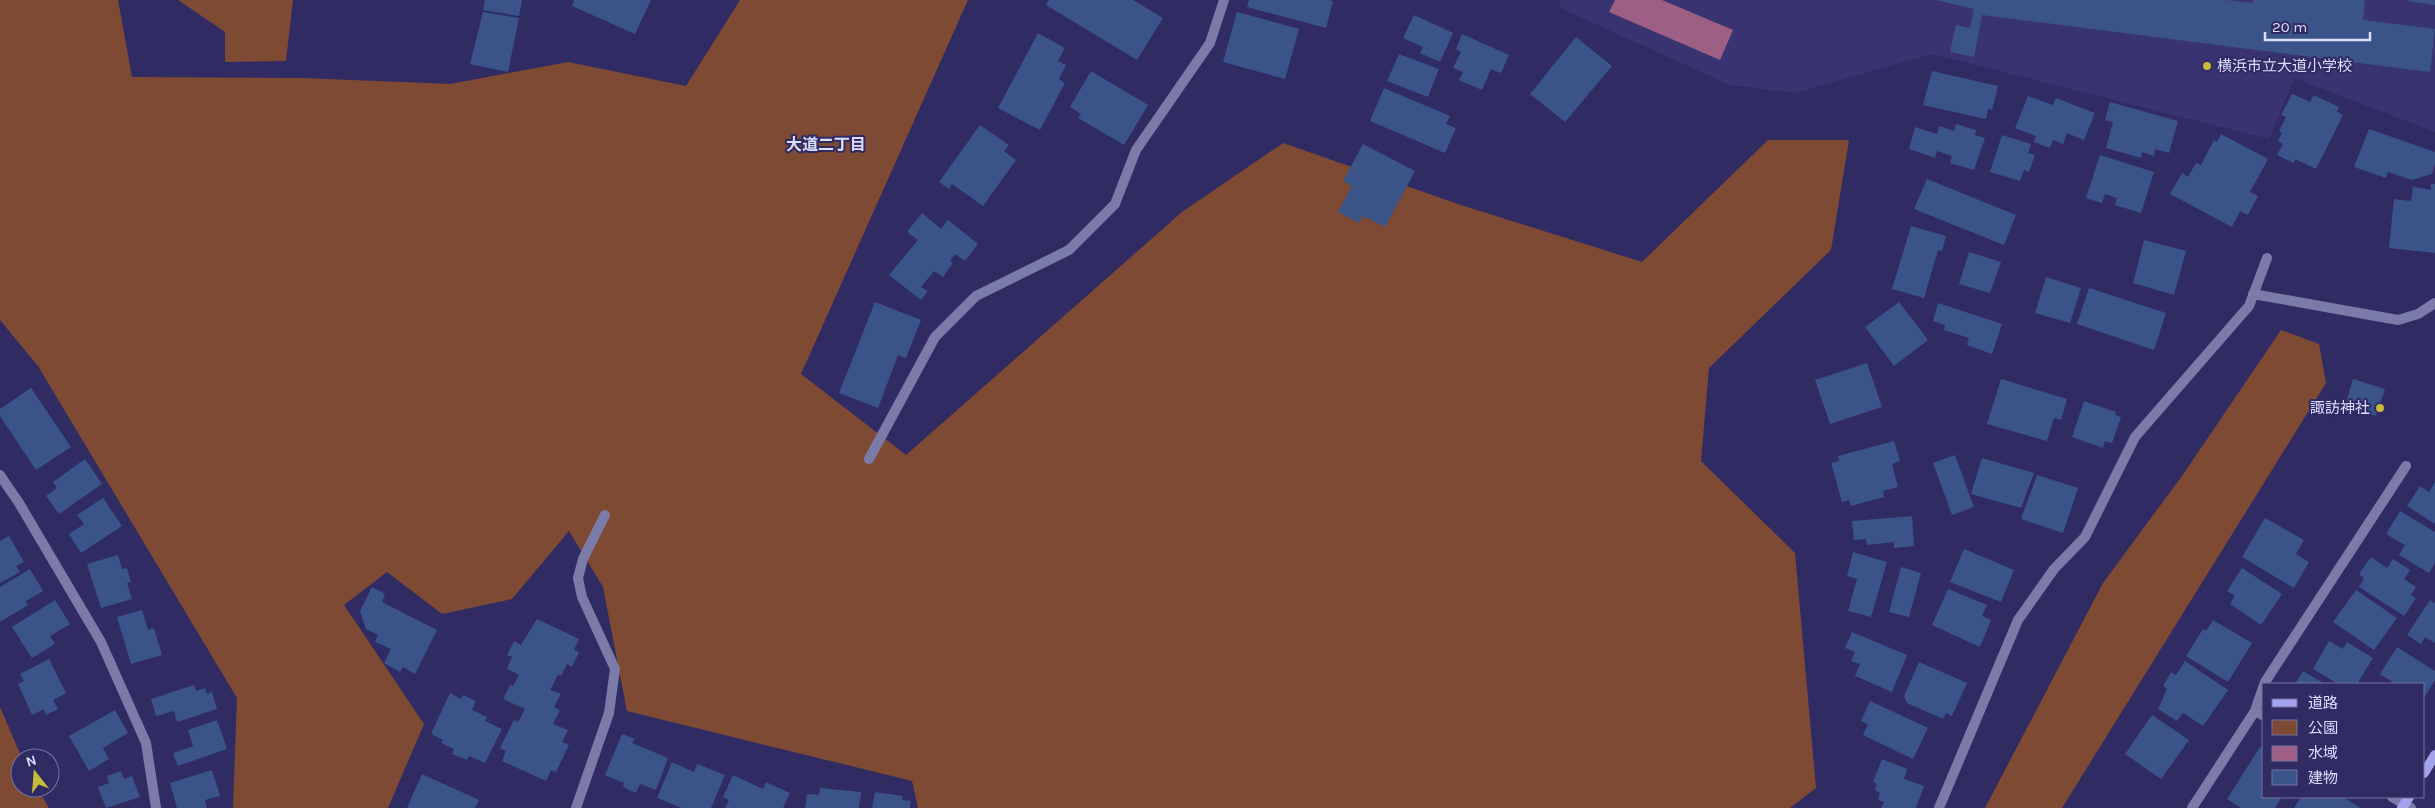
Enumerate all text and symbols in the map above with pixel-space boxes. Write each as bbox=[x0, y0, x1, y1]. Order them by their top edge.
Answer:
scale bar bbox=[2265, 10, 2370, 42]
text: 20 m bbox=[2272, 18, 2307, 36]
place label: 横浜市立大道小学校 bbox=[2217, 57, 2352, 75]
marker: 横浜市立大道小学校 bbox=[2201, 60, 2213, 72]
district label: 大道二丁目 bbox=[786, 135, 866, 154]
place label: 諏訪神社 bbox=[2310, 399, 2370, 417]
marker: 諏訪神社 bbox=[2374, 402, 2386, 414]
legend bbox=[2262, 683, 2425, 798]
text: 道路 bbox=[2308, 694, 2338, 712]
text: 公園 bbox=[2308, 719, 2338, 737]
text: 水域 bbox=[2308, 744, 2338, 762]
north arrow bbox=[10, 748, 60, 798]
text: N bbox=[24, 751, 39, 771]
text: 建物 bbox=[2308, 769, 2338, 787]

